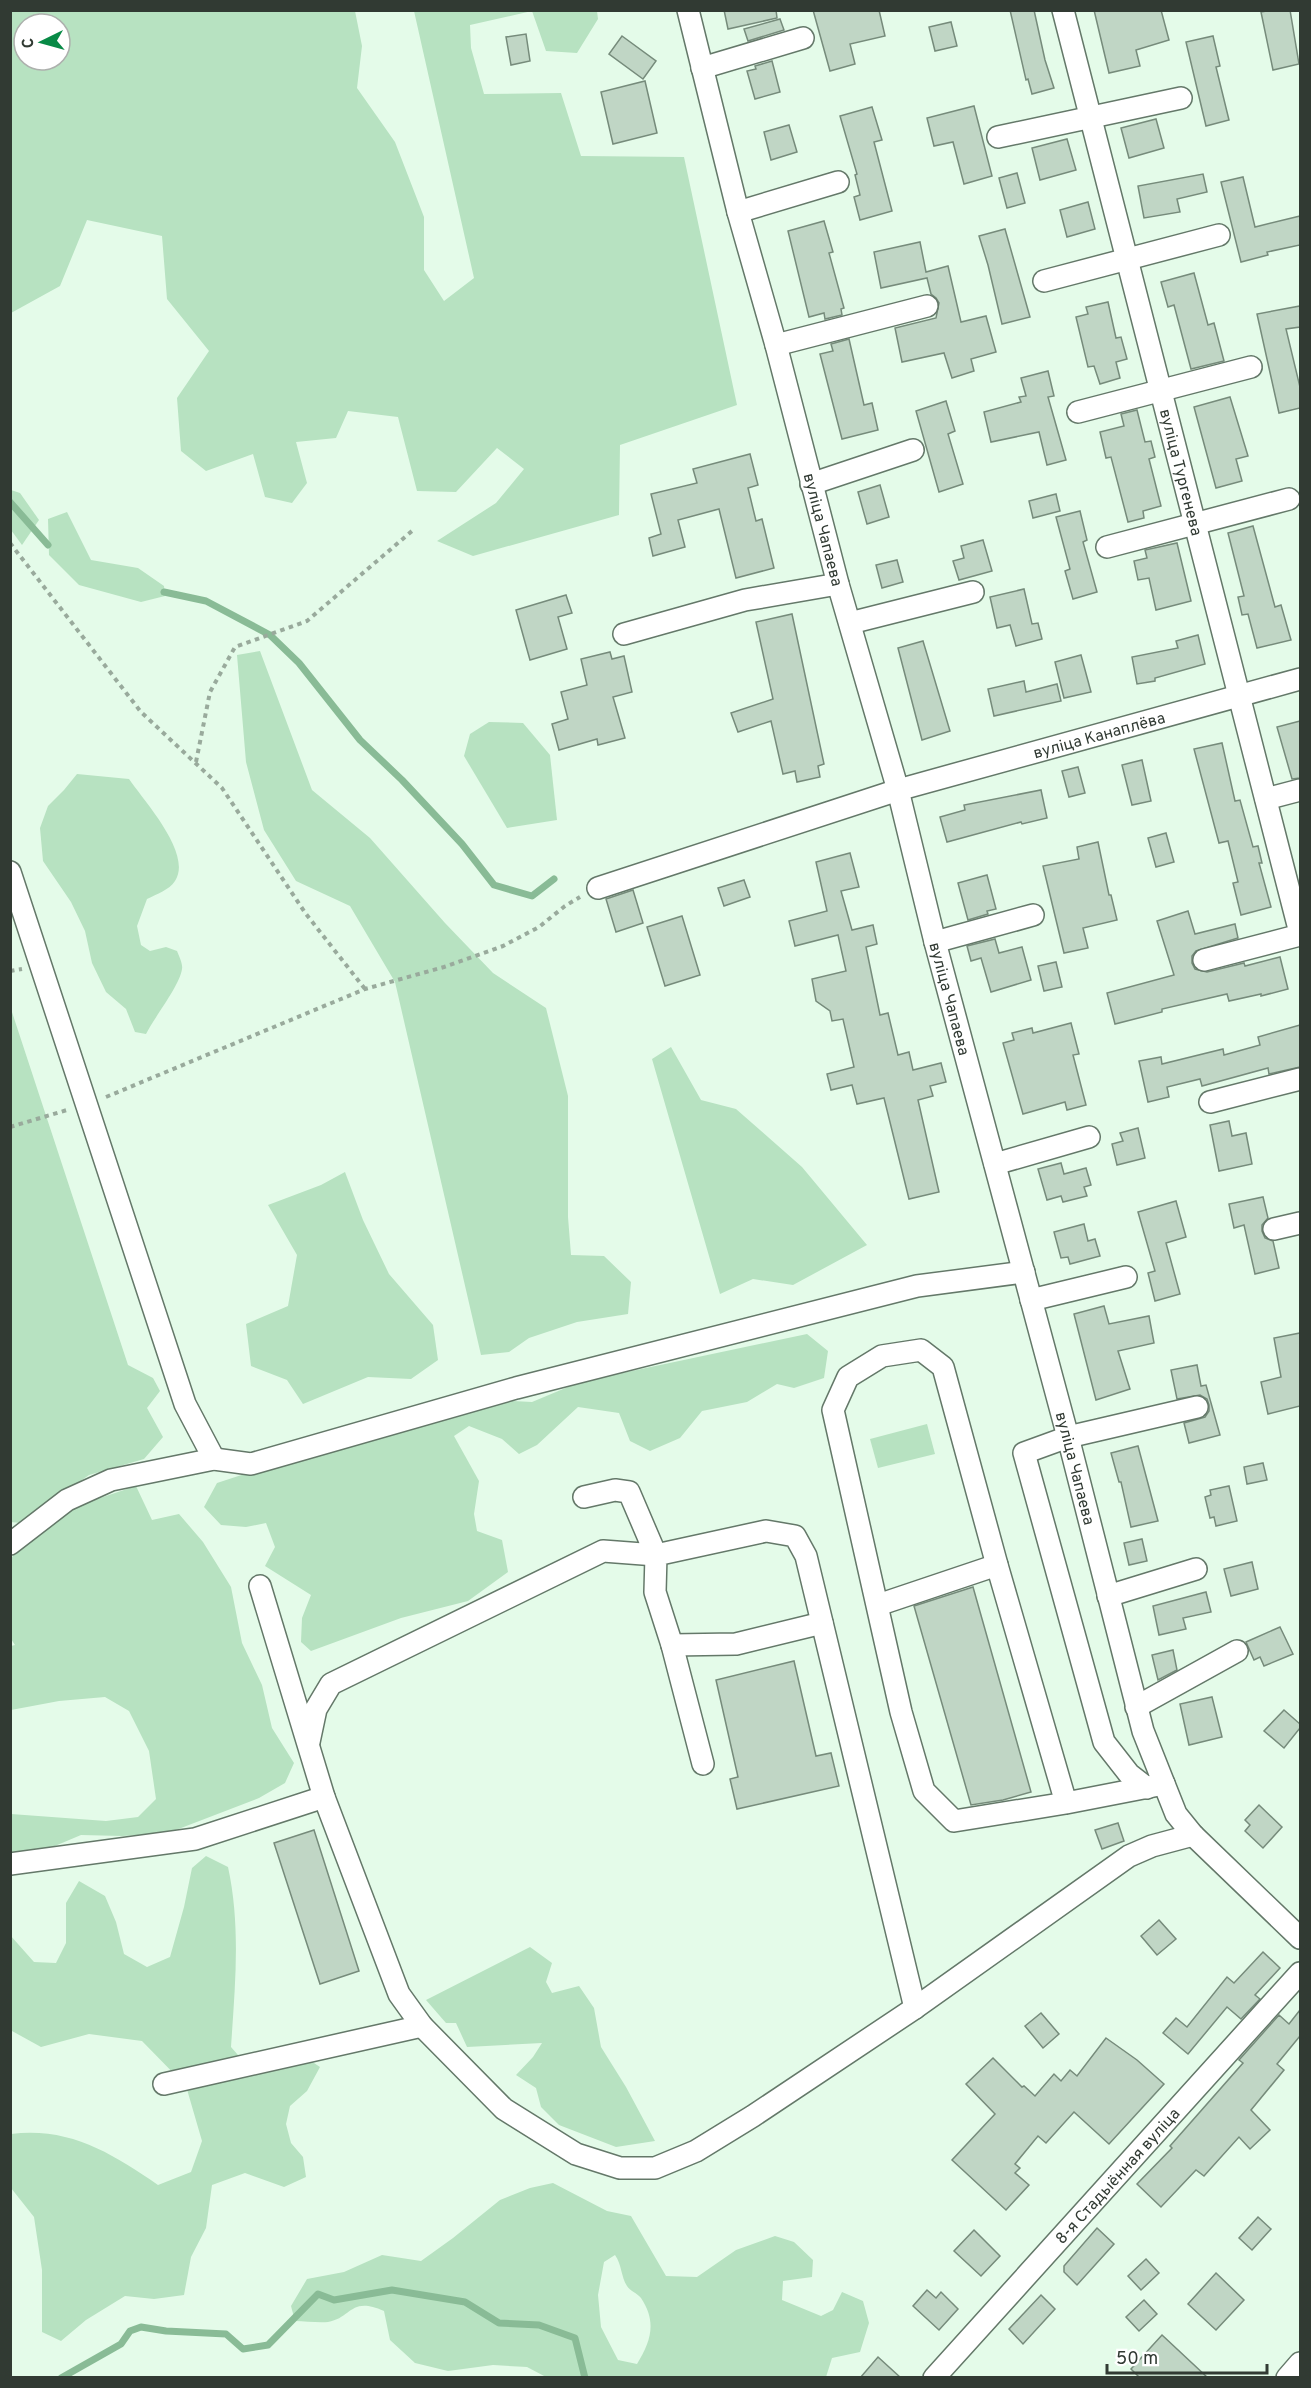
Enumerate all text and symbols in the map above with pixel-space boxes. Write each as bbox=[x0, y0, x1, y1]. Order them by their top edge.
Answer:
north arrow bbox=[12, 12, 72, 72]
text: С bbox=[19, 37, 39, 49]
street label: вуліца Тургенева bbox=[1154, 407, 1206, 538]
street label: вуліца Чапаева bbox=[798, 471, 846, 589]
street label: вуліца Канаплёва bbox=[1031, 709, 1168, 764]
street label: вуліца Чапаева bbox=[924, 940, 973, 1058]
street label: вуліца Чапаева bbox=[1050, 1410, 1098, 1527]
street label: 8-я Стадыённая вуліца bbox=[1052, 2105, 1185, 2249]
scale bar bbox=[1107, 2337, 1268, 2375]
text: 50 m bbox=[1116, 2348, 1158, 2371]

